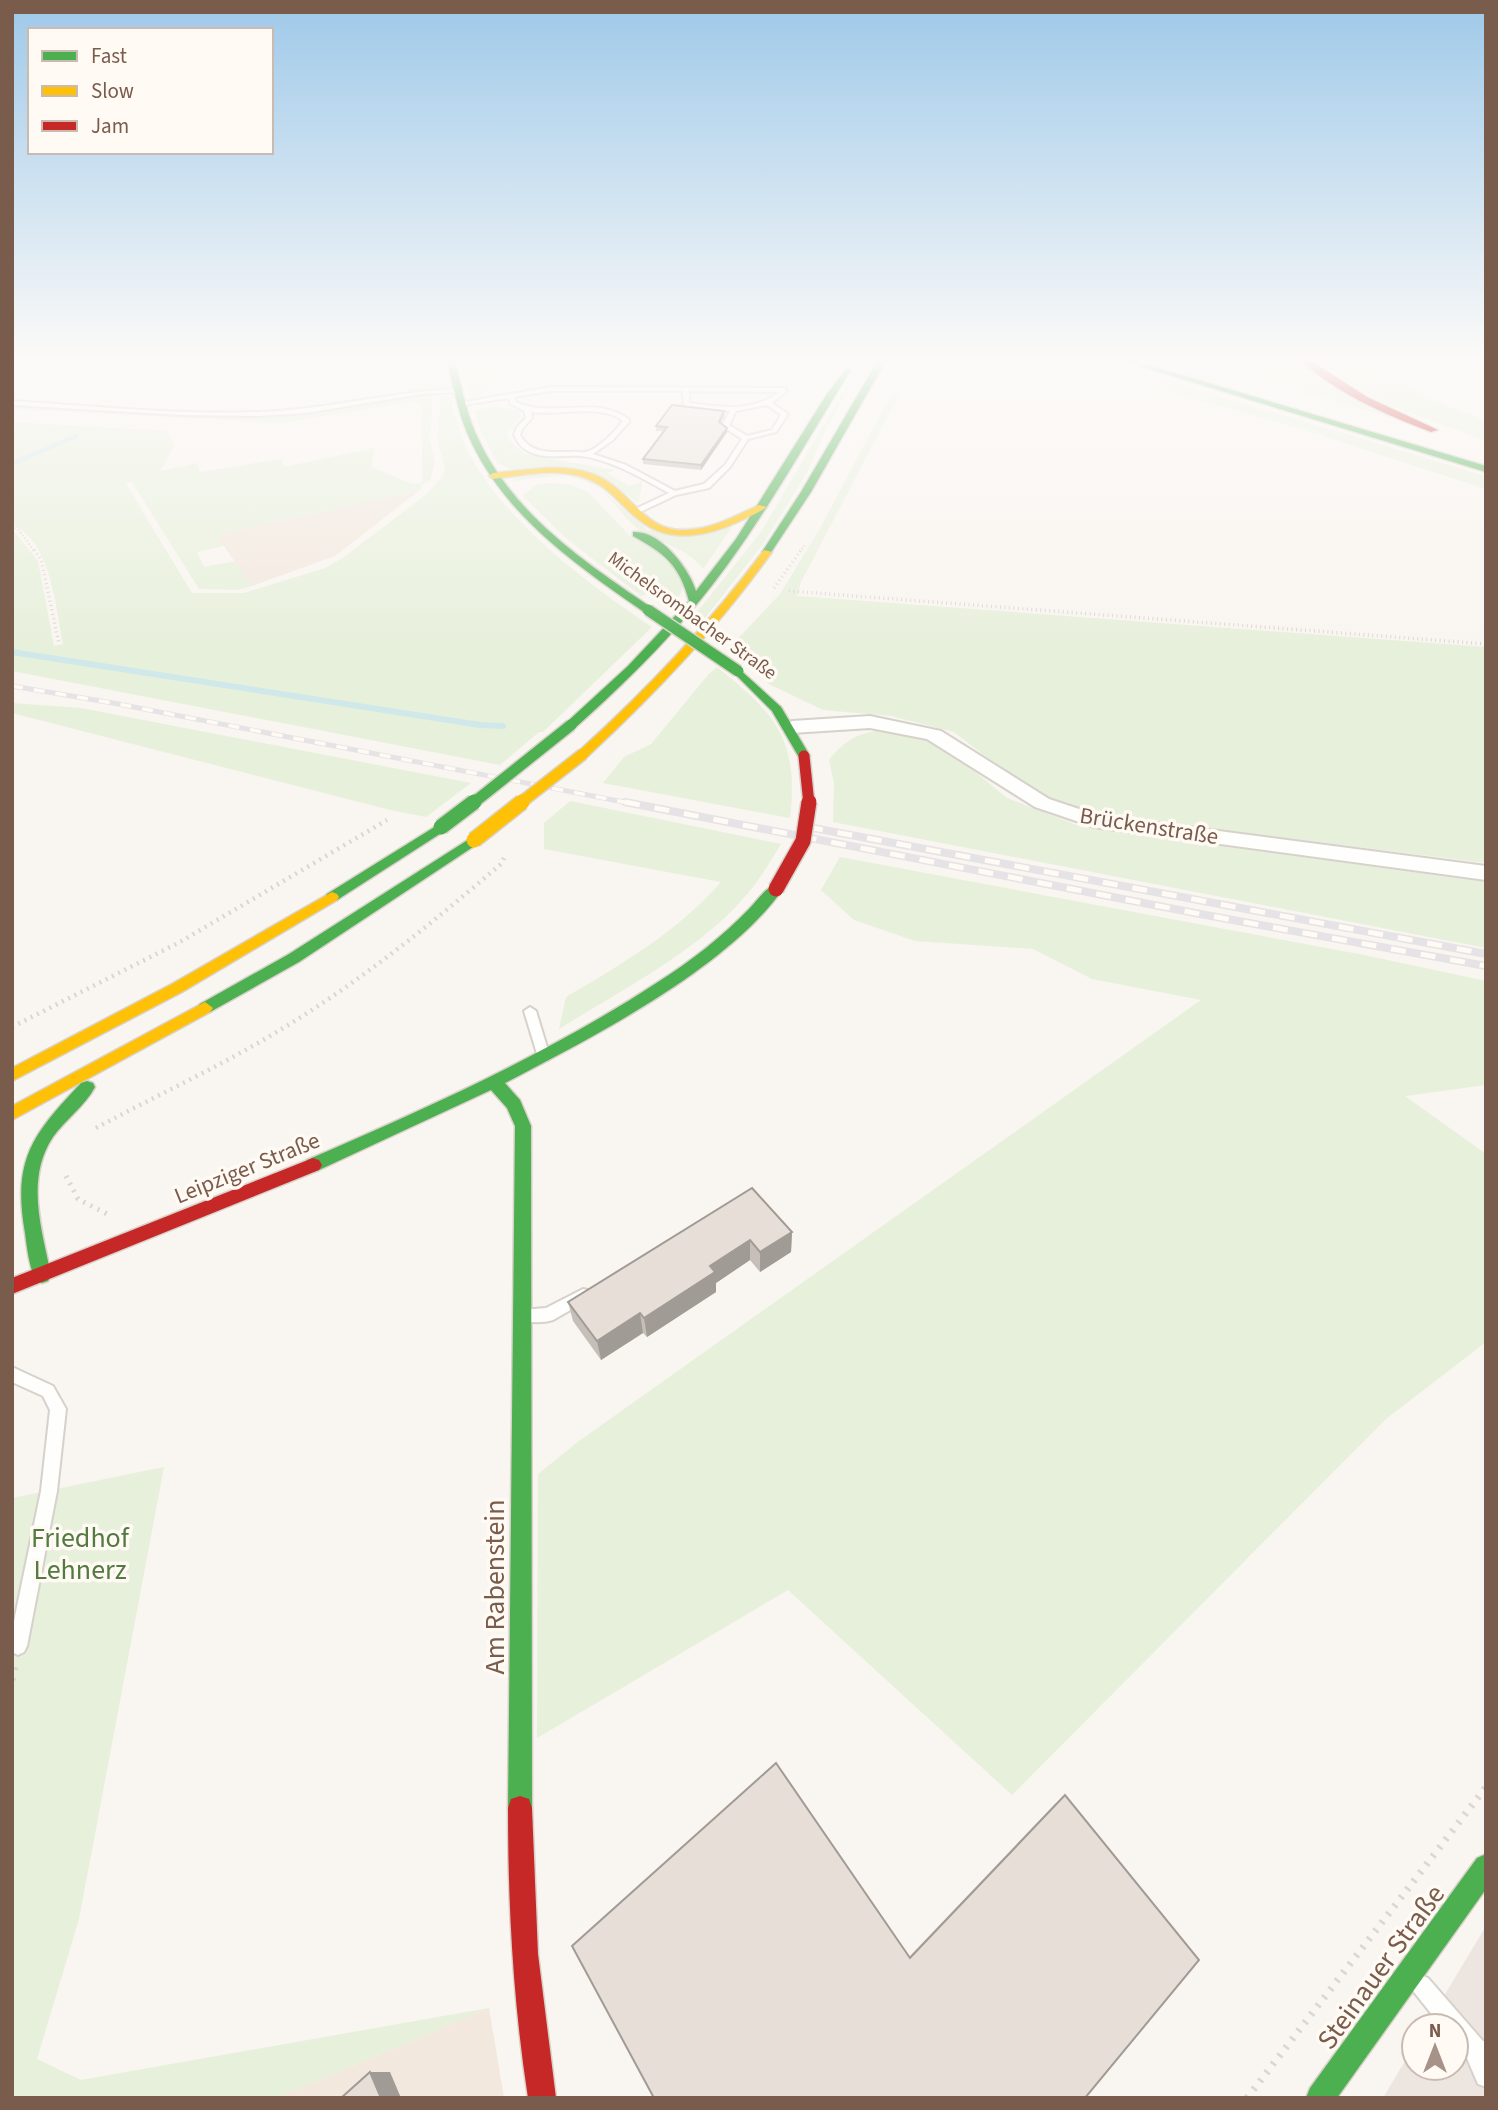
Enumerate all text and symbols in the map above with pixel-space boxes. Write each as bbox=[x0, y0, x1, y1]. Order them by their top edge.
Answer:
legend bbox=[28, 28, 273, 154]
text: Fast bbox=[91, 41, 127, 71]
text: Slow bbox=[91, 76, 134, 106]
text: Jam bbox=[91, 111, 129, 141]
street label: Michelsrombacher Straße bbox=[602, 545, 782, 687]
street label: Brückenstraße bbox=[1077, 799, 1221, 853]
street label: Leipziger Straße bbox=[169, 1124, 325, 1212]
street label: Am Rabenstein bbox=[475, 1500, 515, 1675]
park label: Friedhof Lehnerz bbox=[31, 1518, 130, 1590]
street label: Steinauer Straße bbox=[1308, 1876, 1454, 2058]
north arrow bbox=[1400, 2012, 1470, 2082]
text: N bbox=[1429, 2018, 1441, 2045]

